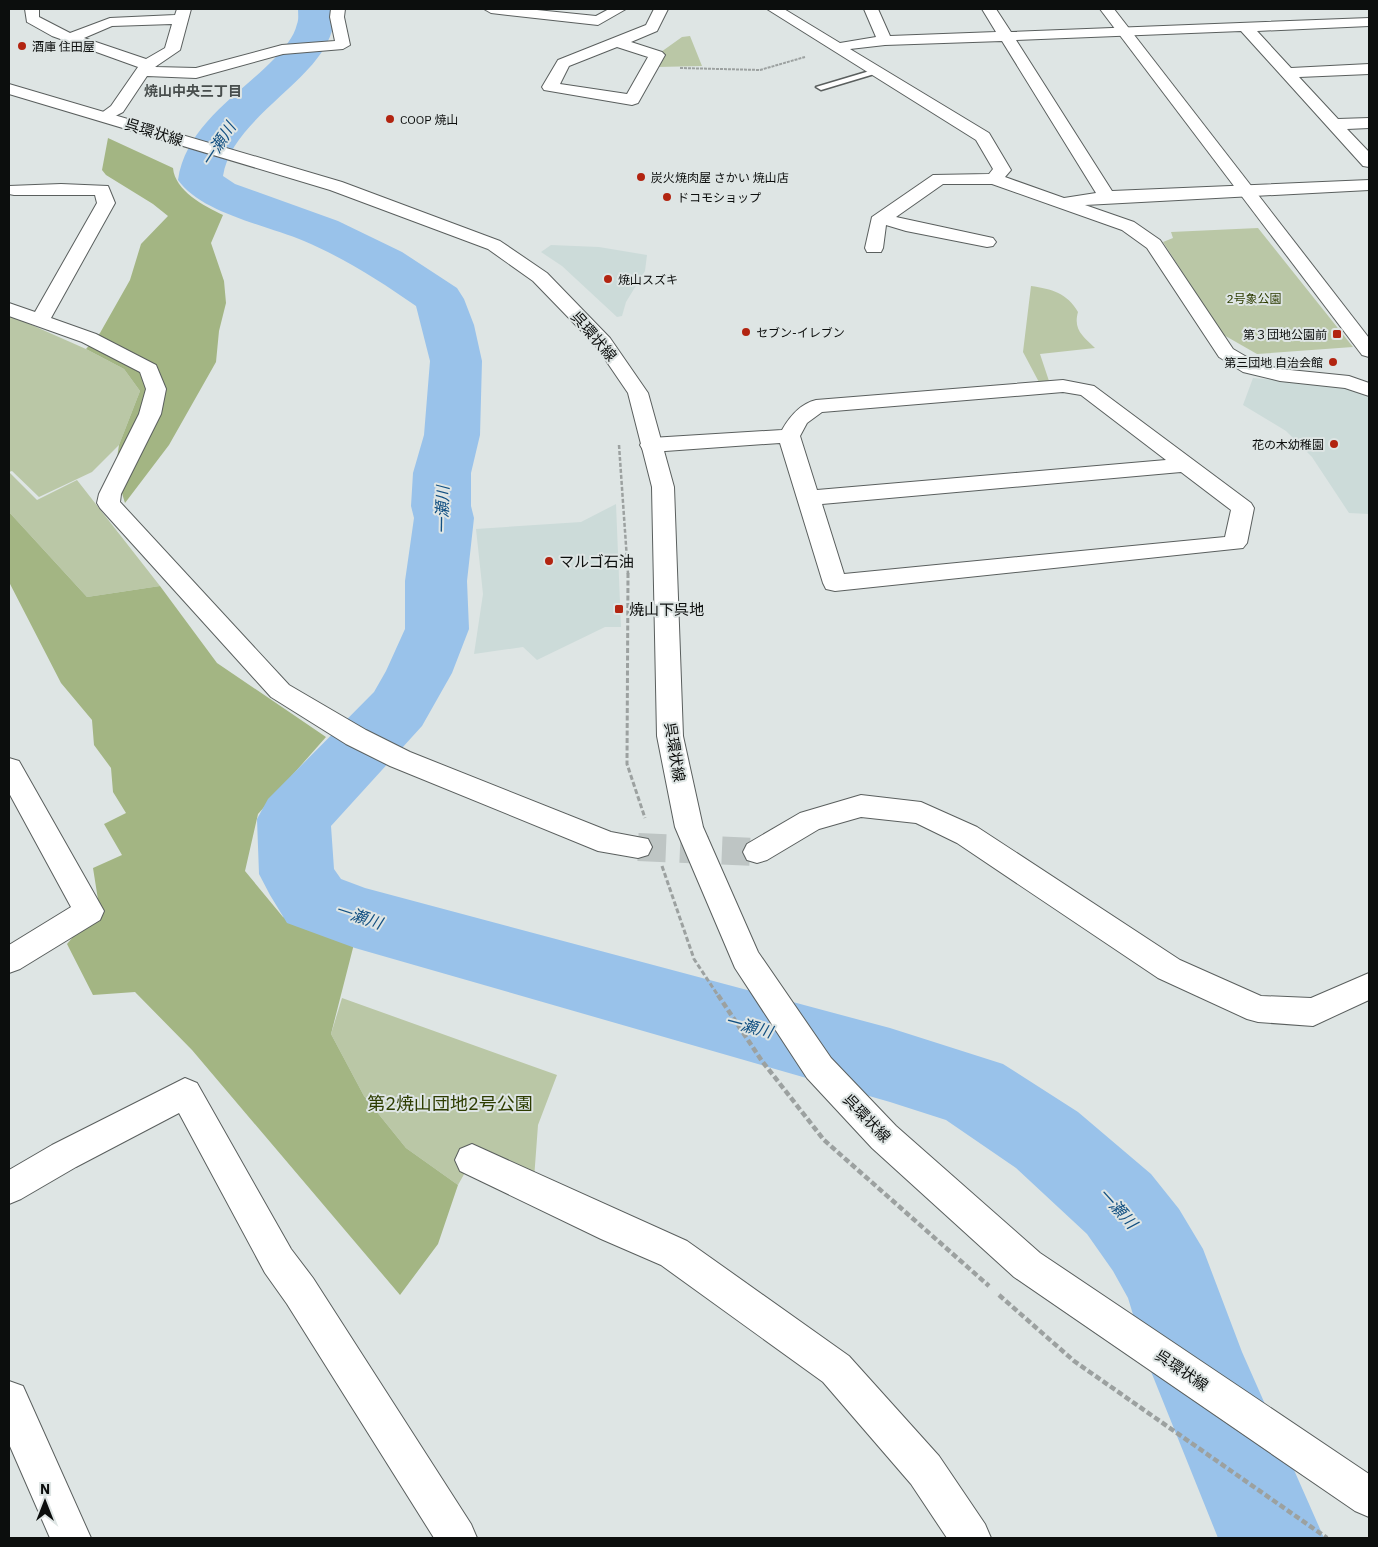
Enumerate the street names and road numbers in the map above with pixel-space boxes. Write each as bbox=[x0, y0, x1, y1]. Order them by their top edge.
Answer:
street label: 呉環状線 bbox=[123, 114, 185, 150]
street label: 呉環状線 bbox=[567, 307, 621, 365]
street label: 呉環状線 bbox=[661, 721, 689, 783]
street label: 呉環状線 bbox=[839, 1090, 895, 1146]
street label: 呉環状線 bbox=[1152, 1345, 1212, 1395]

